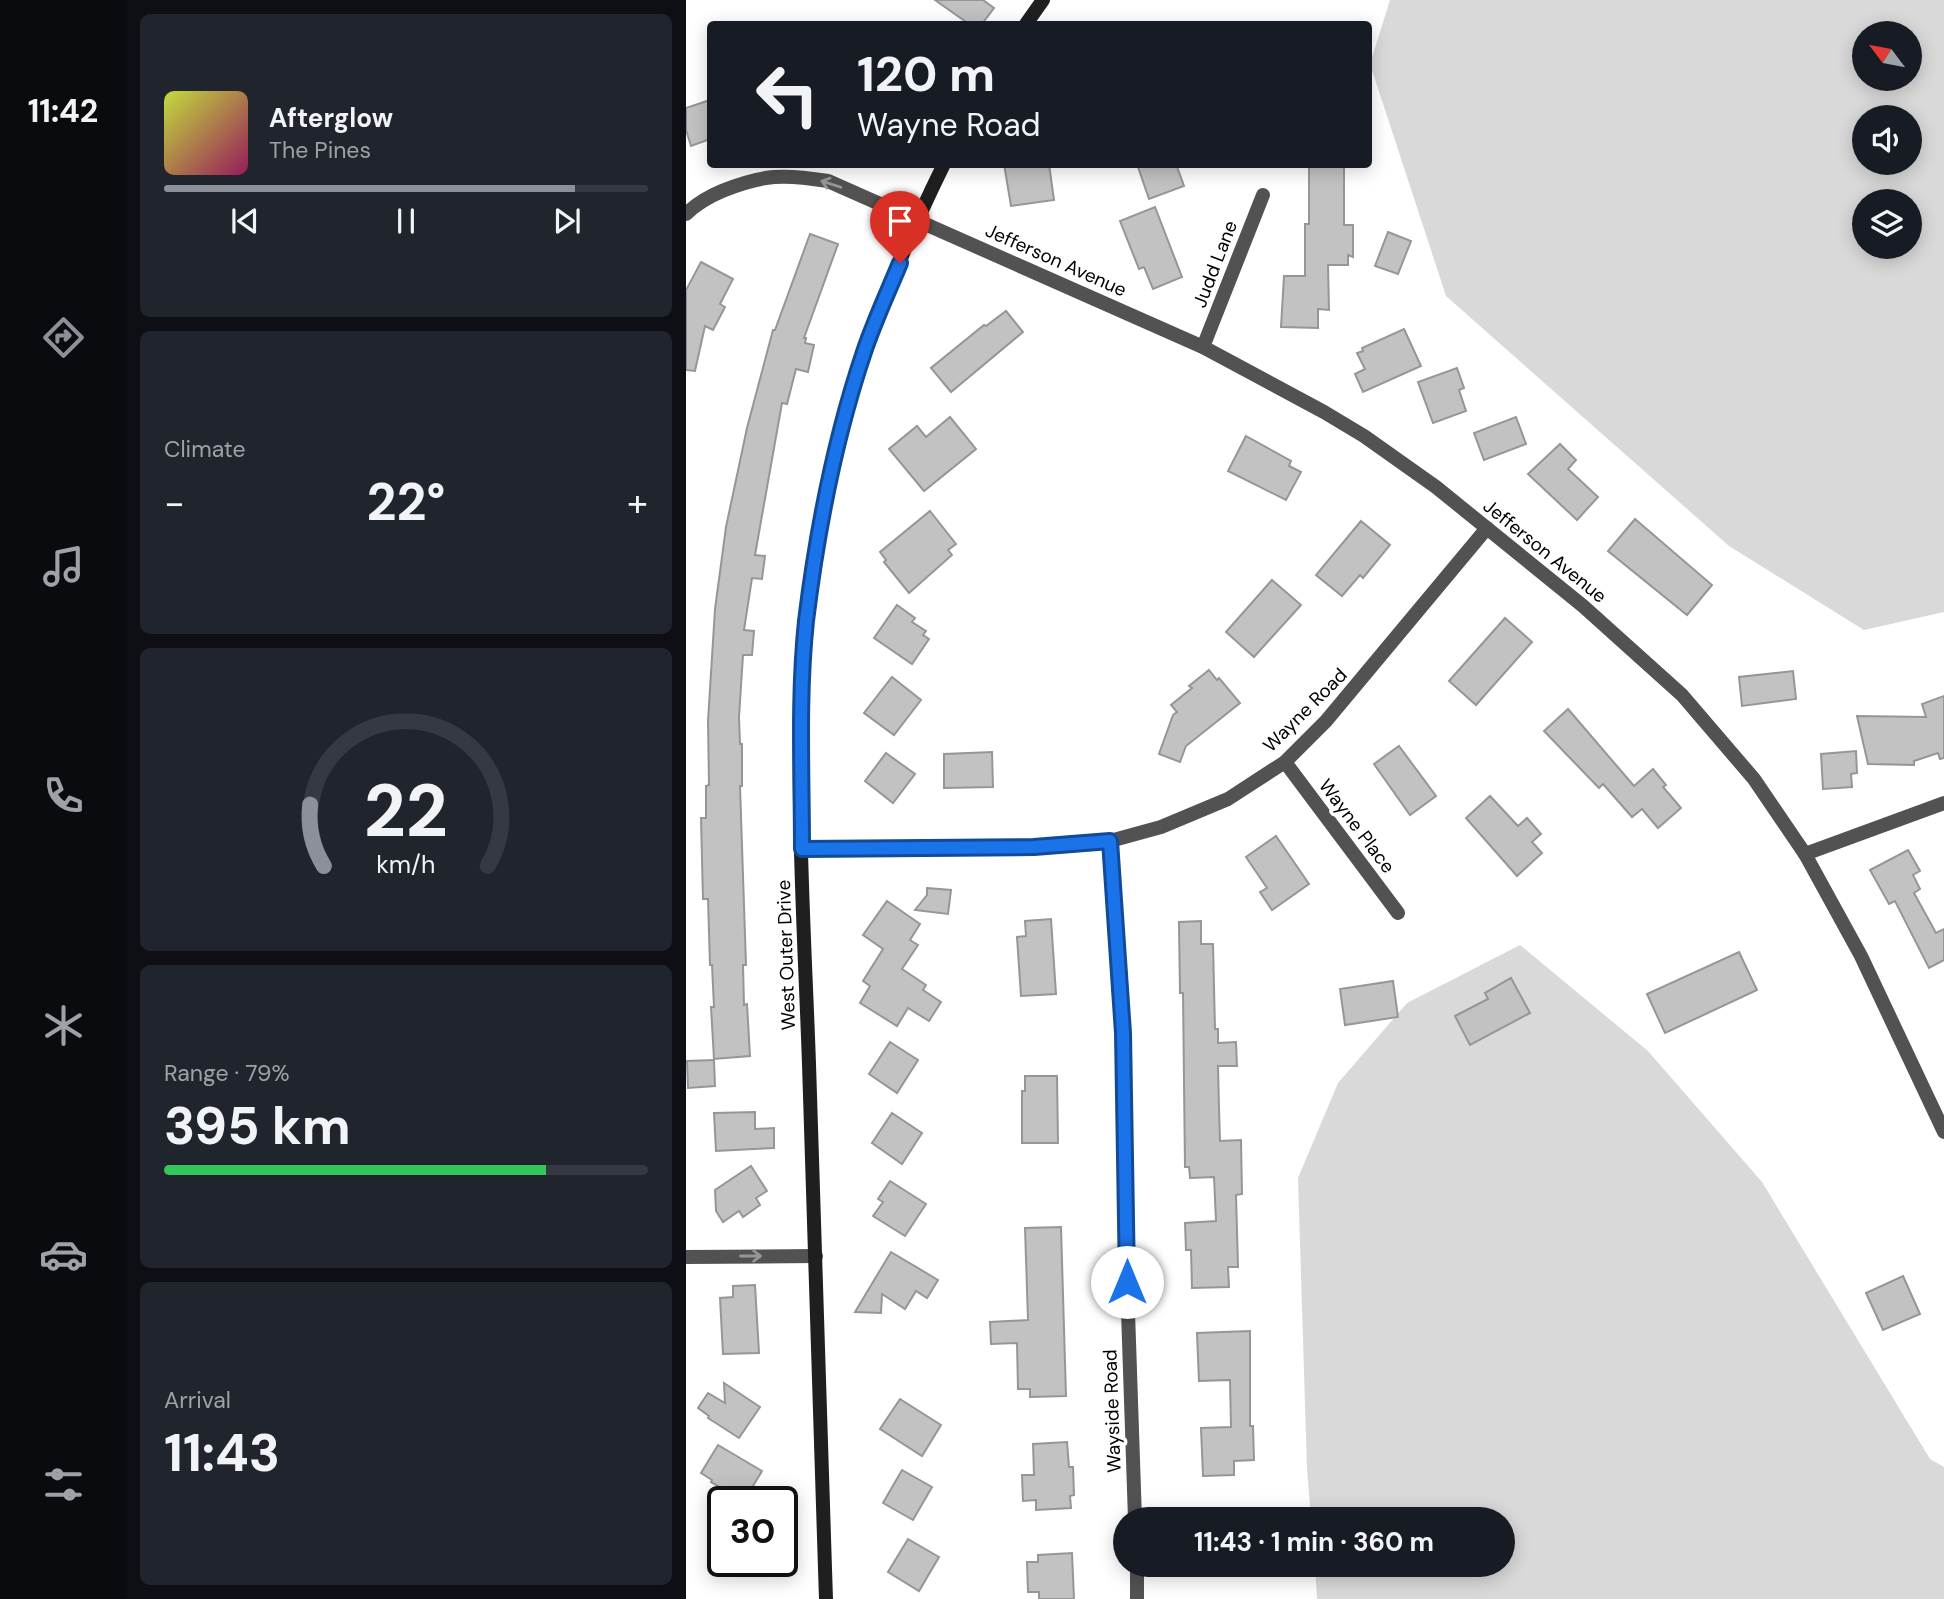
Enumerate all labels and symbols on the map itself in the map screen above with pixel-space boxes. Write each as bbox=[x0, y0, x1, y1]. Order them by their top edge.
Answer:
north arrow bbox=[1852, 21, 1922, 91]
one-way arrow bbox=[821, 177, 843, 189]
pin bbox=[870, 191, 930, 263]
street label: Judd Lane bbox=[1187, 217, 1243, 311]
street label: Jefferson Avenue bbox=[981, 218, 1131, 302]
street label: Jefferson Avenue bbox=[1478, 493, 1612, 609]
street label: Wayne Road bbox=[1258, 663, 1352, 757]
street label: Wayne Place bbox=[1313, 774, 1401, 878]
street label: West Outer Drive bbox=[771, 879, 801, 1031]
position arrow bbox=[1090, 1245, 1164, 1319]
one-way arrow bbox=[739, 1249, 762, 1263]
street label: Wayside Road bbox=[1097, 1349, 1127, 1473]
speed limit sign: 30 bbox=[707, 1486, 798, 1577]

